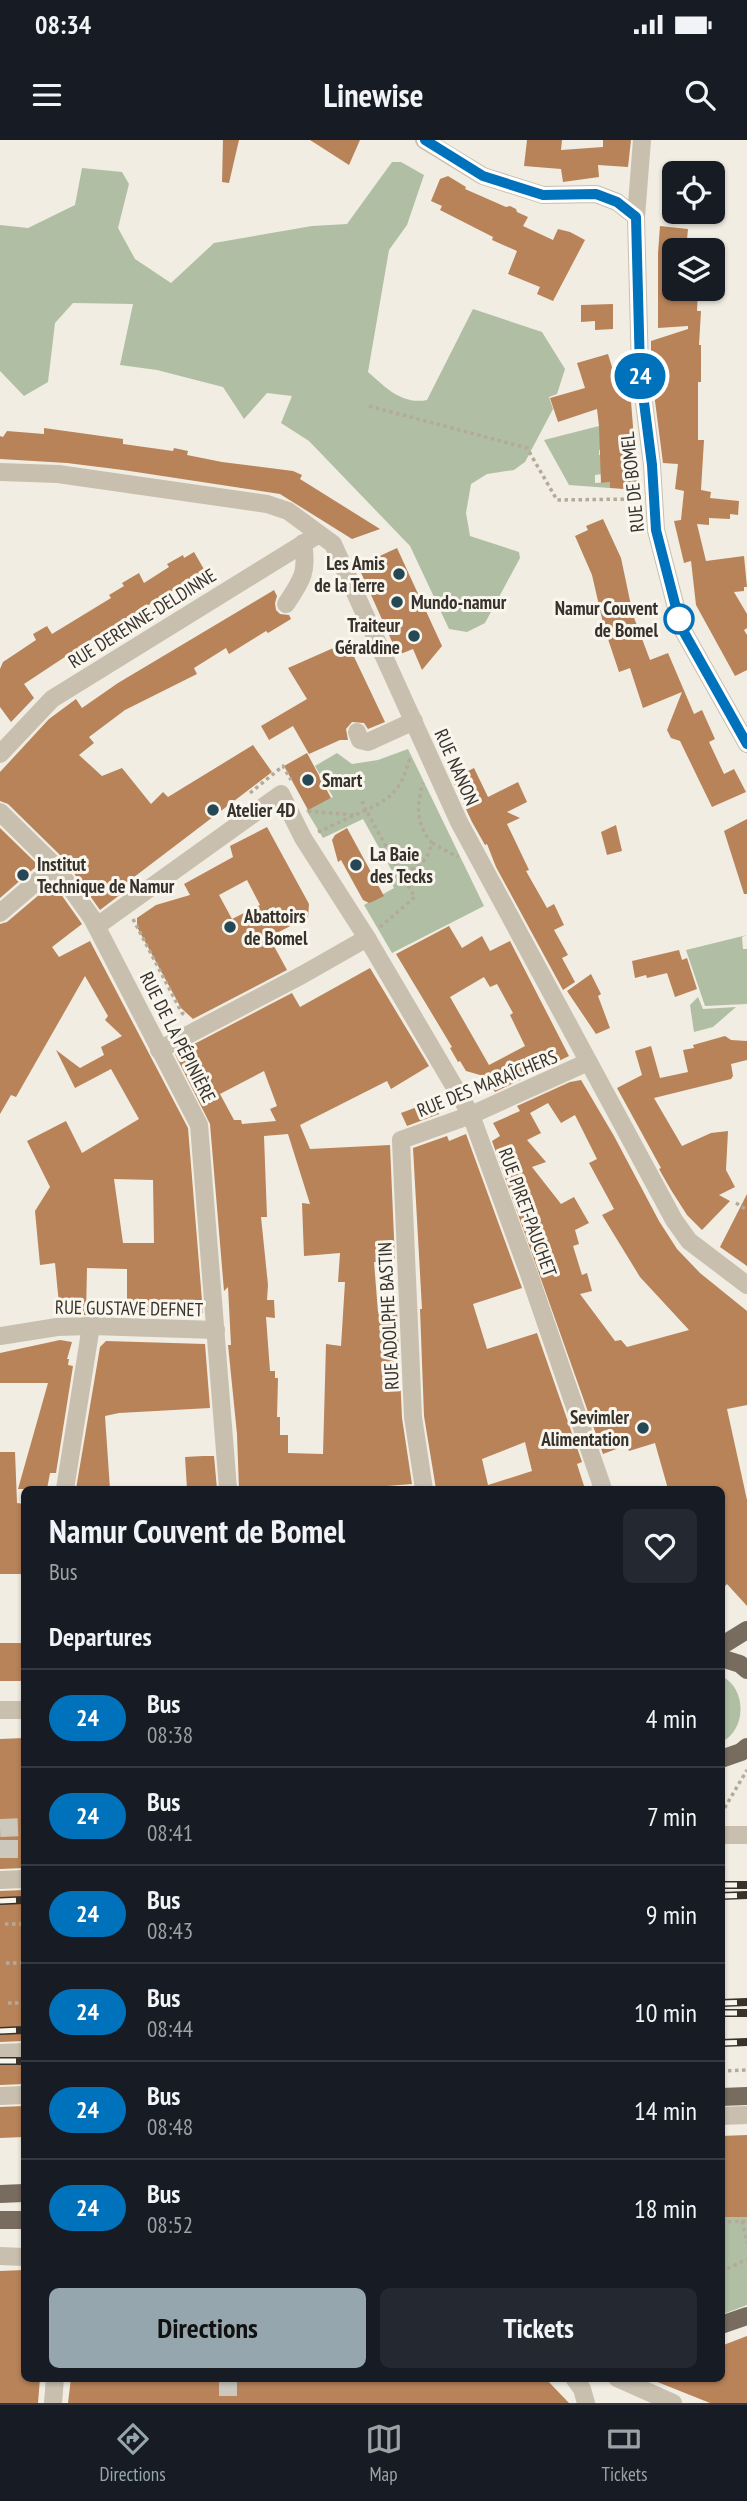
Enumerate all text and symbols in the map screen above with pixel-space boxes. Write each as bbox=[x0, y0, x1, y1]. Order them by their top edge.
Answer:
text: 08:34 bbox=[35, 8, 91, 41]
text: Linewise bbox=[323, 74, 424, 116]
icon: menu bbox=[28, 76, 66, 114]
icon: search bbox=[681, 76, 719, 114]
map controls bbox=[662, 161, 725, 301]
button: locate bbox=[662, 161, 725, 224]
button: layers bbox=[662, 238, 725, 301]
line badge: 24 bbox=[608, 353, 672, 399]
text: 24 bbox=[629, 360, 651, 391]
street label: RUE DE BOMEL bbox=[615, 430, 649, 533]
place label: Les Amis de la Terre bbox=[314, 551, 385, 597]
street label: RUE DERENNE-DELDINNE bbox=[64, 563, 220, 673]
marker: Les Amis de la Terre bbox=[391, 566, 407, 582]
place label: Mundo-namur bbox=[411, 590, 507, 614]
marker: Mundo-namur bbox=[389, 594, 405, 610]
place label: Namur Couvent de Bomel bbox=[555, 596, 658, 642]
marker: Namur Couvent de Bomel bbox=[664, 604, 694, 634]
place label: Traiteur Géraldine bbox=[335, 613, 400, 659]
marker: Traiteur Géraldine bbox=[406, 628, 422, 644]
street label: RUE NANON bbox=[430, 725, 484, 809]
place label: Smart bbox=[322, 768, 363, 792]
marker: Smart bbox=[300, 772, 316, 788]
place label: Atelier 4D bbox=[226, 798, 295, 822]
marker: Atelier 4D bbox=[205, 802, 221, 818]
place label: La Baie des Tecks bbox=[370, 842, 433, 888]
place label: Institut Technique de Namur bbox=[37, 852, 175, 898]
marker: La Baie des Tecks bbox=[348, 857, 364, 873]
marker: Institut Technique de Namur bbox=[15, 867, 31, 883]
place label: Abattoirs de Bomel bbox=[243, 904, 308, 950]
marker: Abattoirs de Bomel bbox=[222, 919, 238, 935]
street label: RUE DE LA PÉPINIÈRE bbox=[135, 968, 221, 1106]
street label: RUE DES MARAÎCHERS bbox=[413, 1044, 561, 1122]
street label: RUE PIRET-PAUCHET bbox=[494, 1144, 563, 1280]
street label: RUE ADOLPHE BASTIN bbox=[372, 1241, 404, 1391]
street label: RUE GUSTAVE DEFNET bbox=[55, 1295, 204, 1321]
place label: Sevimler Alimentation bbox=[540, 1405, 629, 1451]
marker: Sevimler Alimentation bbox=[635, 1420, 651, 1436]
text: Namur Couvent de Bomel bbox=[49, 1509, 345, 1552]
button: heart bbox=[623, 1509, 697, 1583]
text: Bus bbox=[49, 1557, 78, 1586]
text: Departures bbox=[49, 1620, 152, 1653]
text: Bus bbox=[147, 1687, 180, 1720]
text: 24 bbox=[76, 1702, 99, 1733]
text: 4 min bbox=[646, 1702, 697, 1735]
text: 08:38 bbox=[147, 1720, 193, 1749]
text: Bus bbox=[147, 1785, 180, 1818]
text: 24 bbox=[76, 1800, 99, 1831]
text: 7 min bbox=[647, 1800, 697, 1833]
text: 08:41 bbox=[147, 1818, 193, 1847]
text: Bus bbox=[147, 1883, 180, 1916]
text: 24 bbox=[76, 1898, 99, 1929]
text: 9 min bbox=[646, 1898, 697, 1931]
text: 08:43 bbox=[147, 1916, 193, 1945]
text: Bus bbox=[147, 1981, 180, 2014]
text: 24 bbox=[76, 1996, 99, 2027]
text: 10 min bbox=[634, 1996, 697, 2029]
text: 08:44 bbox=[147, 2014, 193, 2043]
text: Bus bbox=[147, 2079, 180, 2112]
text: 24 bbox=[76, 2094, 99, 2125]
text: 14 min bbox=[634, 2094, 697, 2127]
text: 08:48 bbox=[147, 2112, 193, 2141]
text: Bus bbox=[147, 2177, 180, 2210]
text: 24 bbox=[76, 2192, 99, 2223]
text: 18 min bbox=[634, 2192, 697, 2225]
text: 08:52 bbox=[147, 2210, 193, 2239]
button: Directions bbox=[49, 2288, 366, 2368]
button: Tickets bbox=[380, 2288, 697, 2368]
tab: Directions bbox=[99, 2420, 166, 2486]
tab: Map bbox=[365, 2420, 403, 2486]
tab: Tickets bbox=[601, 2420, 648, 2486]

